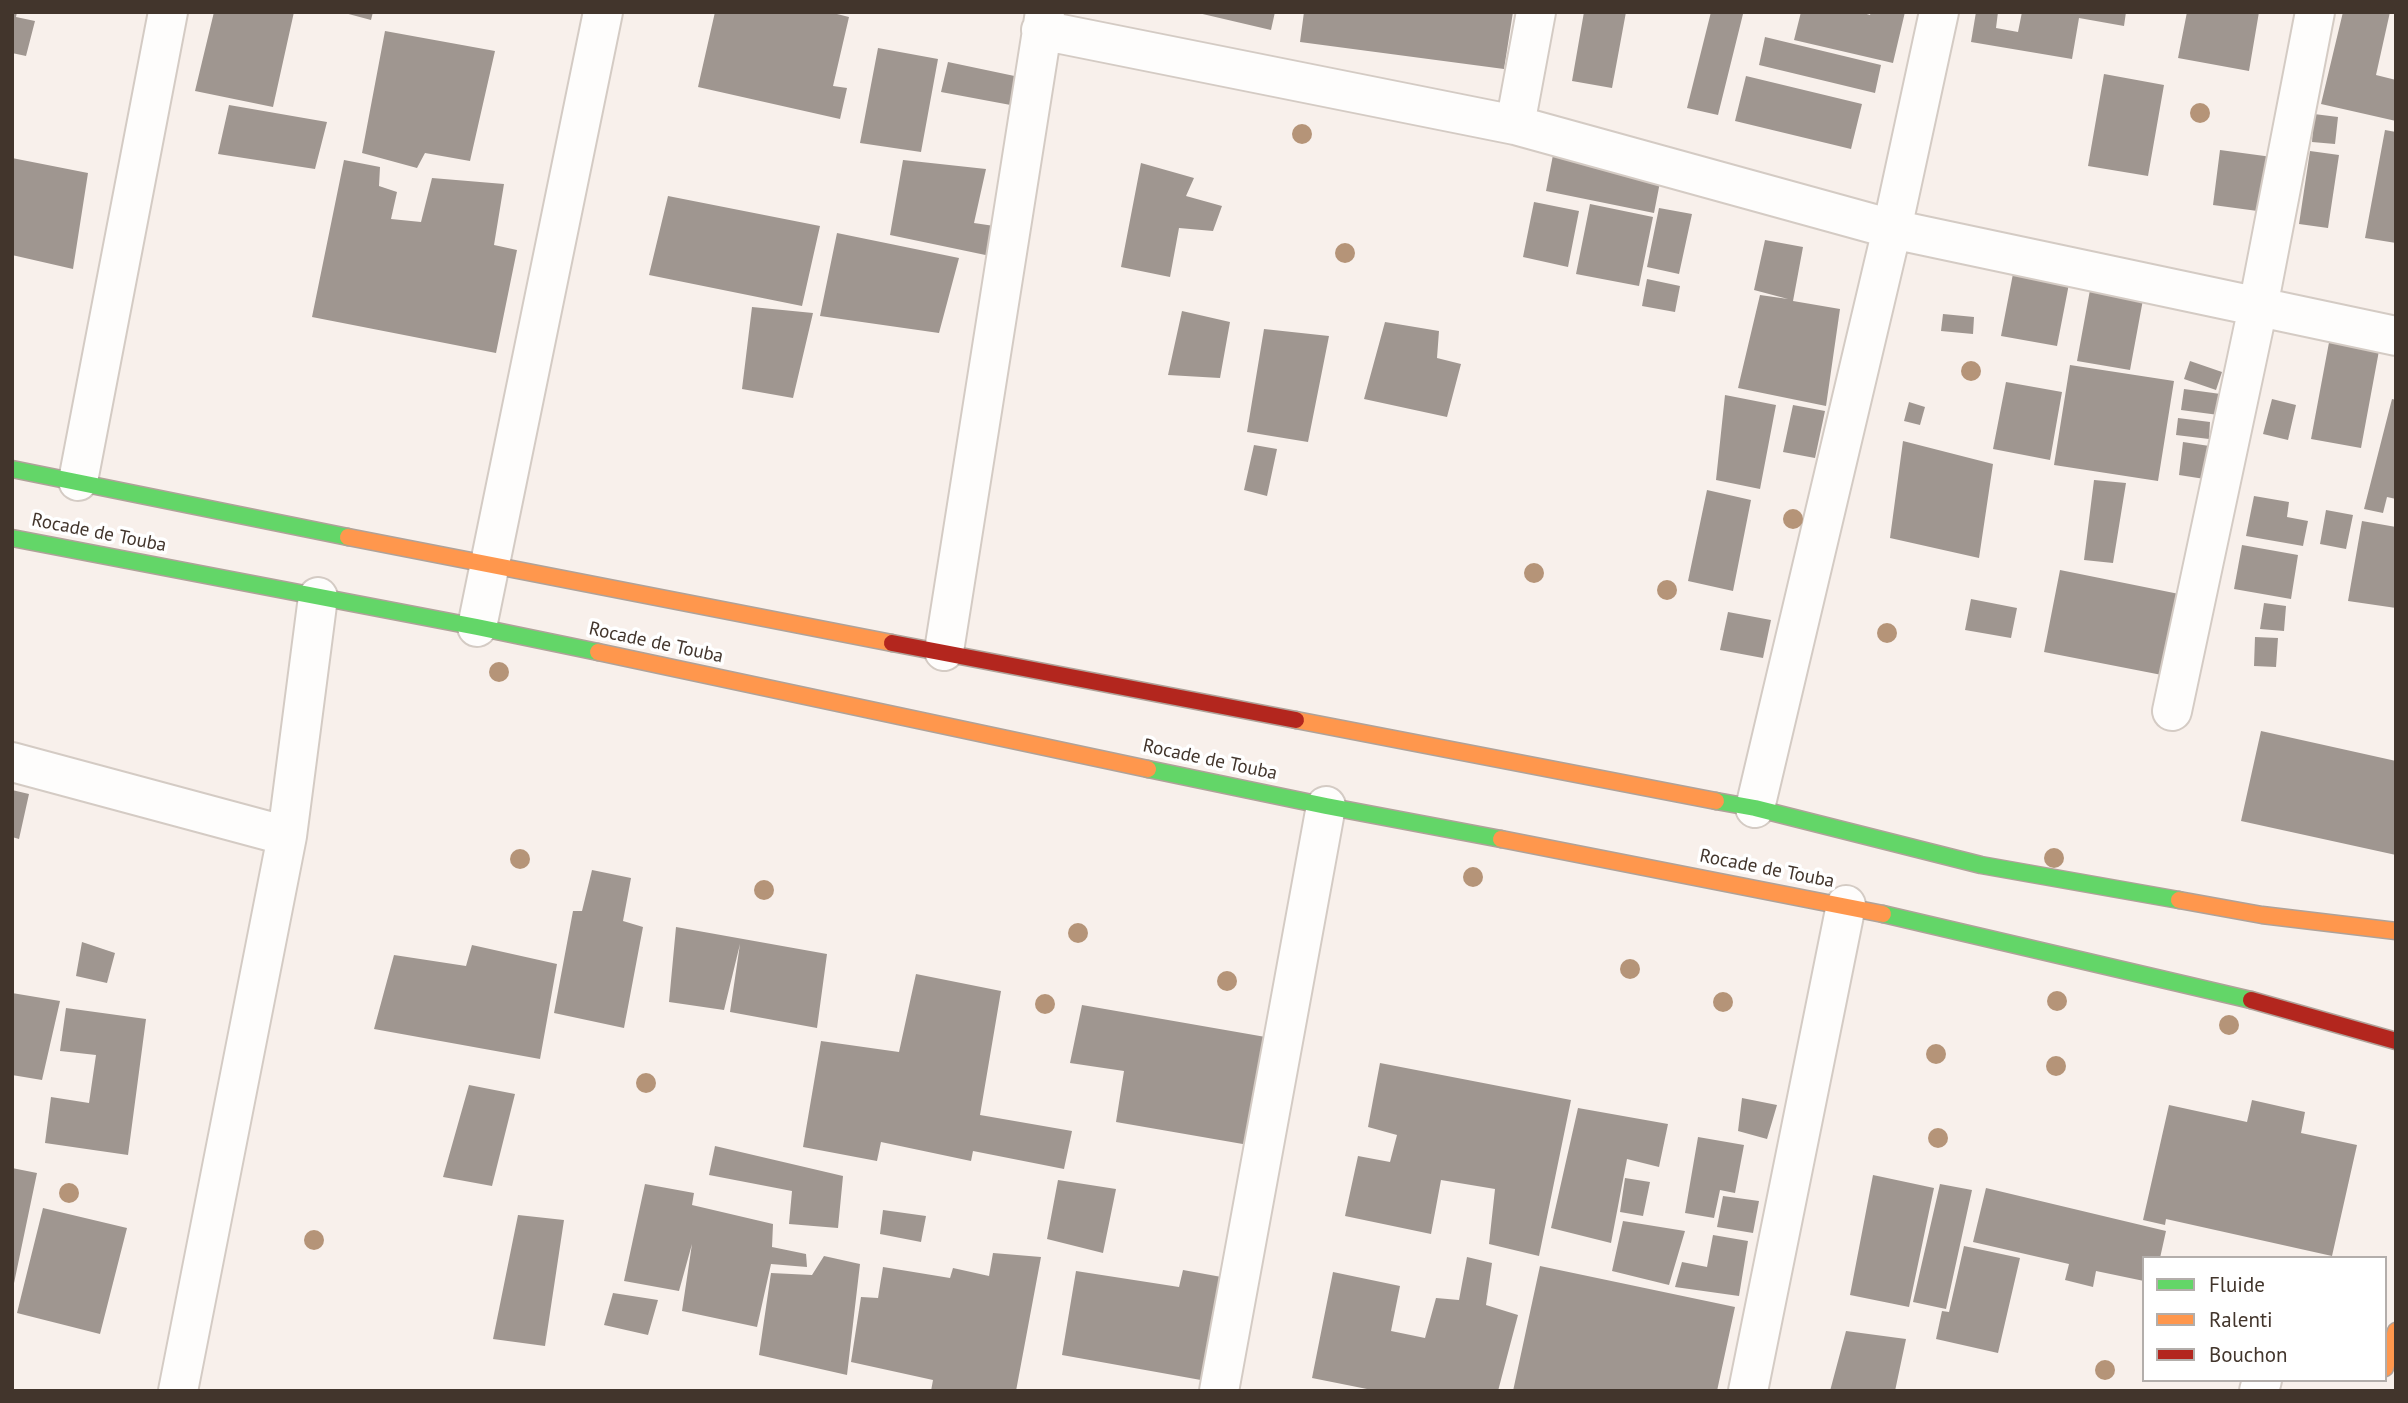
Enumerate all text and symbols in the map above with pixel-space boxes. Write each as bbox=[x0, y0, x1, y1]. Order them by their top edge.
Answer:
street label: Rocade de Touba bbox=[30, 509, 168, 557]
street label: Rocade de Touba bbox=[587, 618, 725, 668]
street label: Rocade de Touba bbox=[1141, 735, 1279, 785]
street label: Rocade de Touba bbox=[1698, 845, 1836, 893]
legend bbox=[2142, 1256, 2387, 1382]
text: Fluide bbox=[2209, 1271, 2265, 1298]
text: Ralenti bbox=[2209, 1306, 2273, 1333]
text: Bouchon bbox=[2209, 1341, 2288, 1368]

